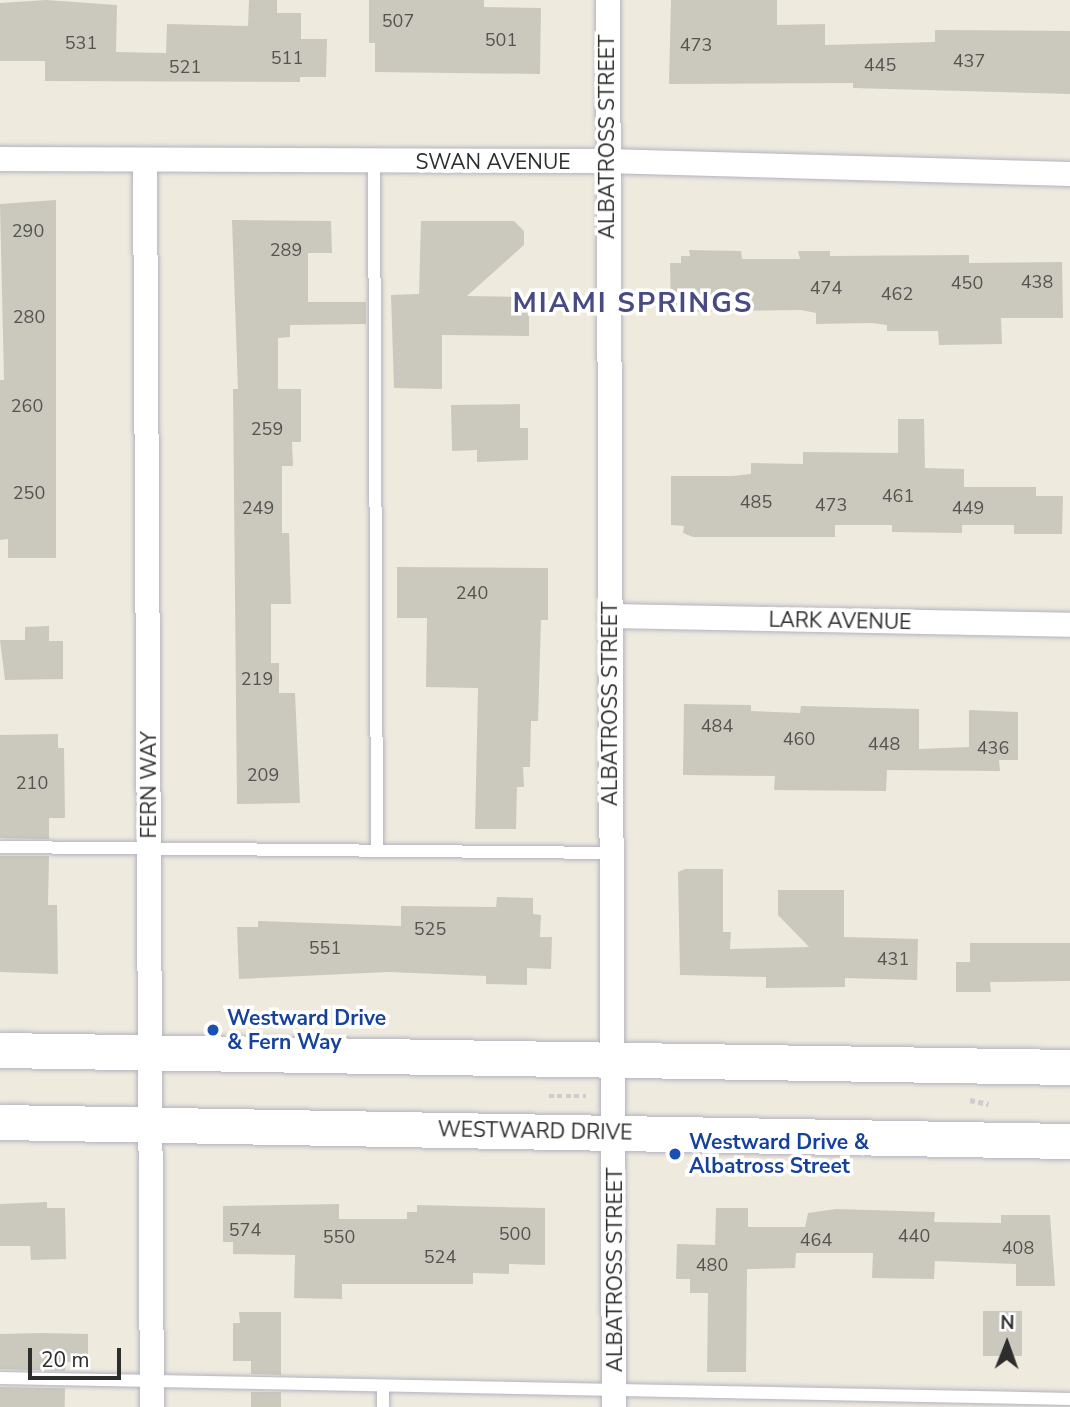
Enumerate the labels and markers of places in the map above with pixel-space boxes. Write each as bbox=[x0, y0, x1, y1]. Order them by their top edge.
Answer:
place label: Westward Drive & Fern Way bbox=[227, 1005, 386, 1055]
marker: Westward Drive & Fern Way bbox=[205, 1022, 221, 1038]
place label: Westward Drive & Albatross Street bbox=[689, 1129, 869, 1179]
marker: Westward Drive & Albatross Street bbox=[667, 1146, 683, 1162]

